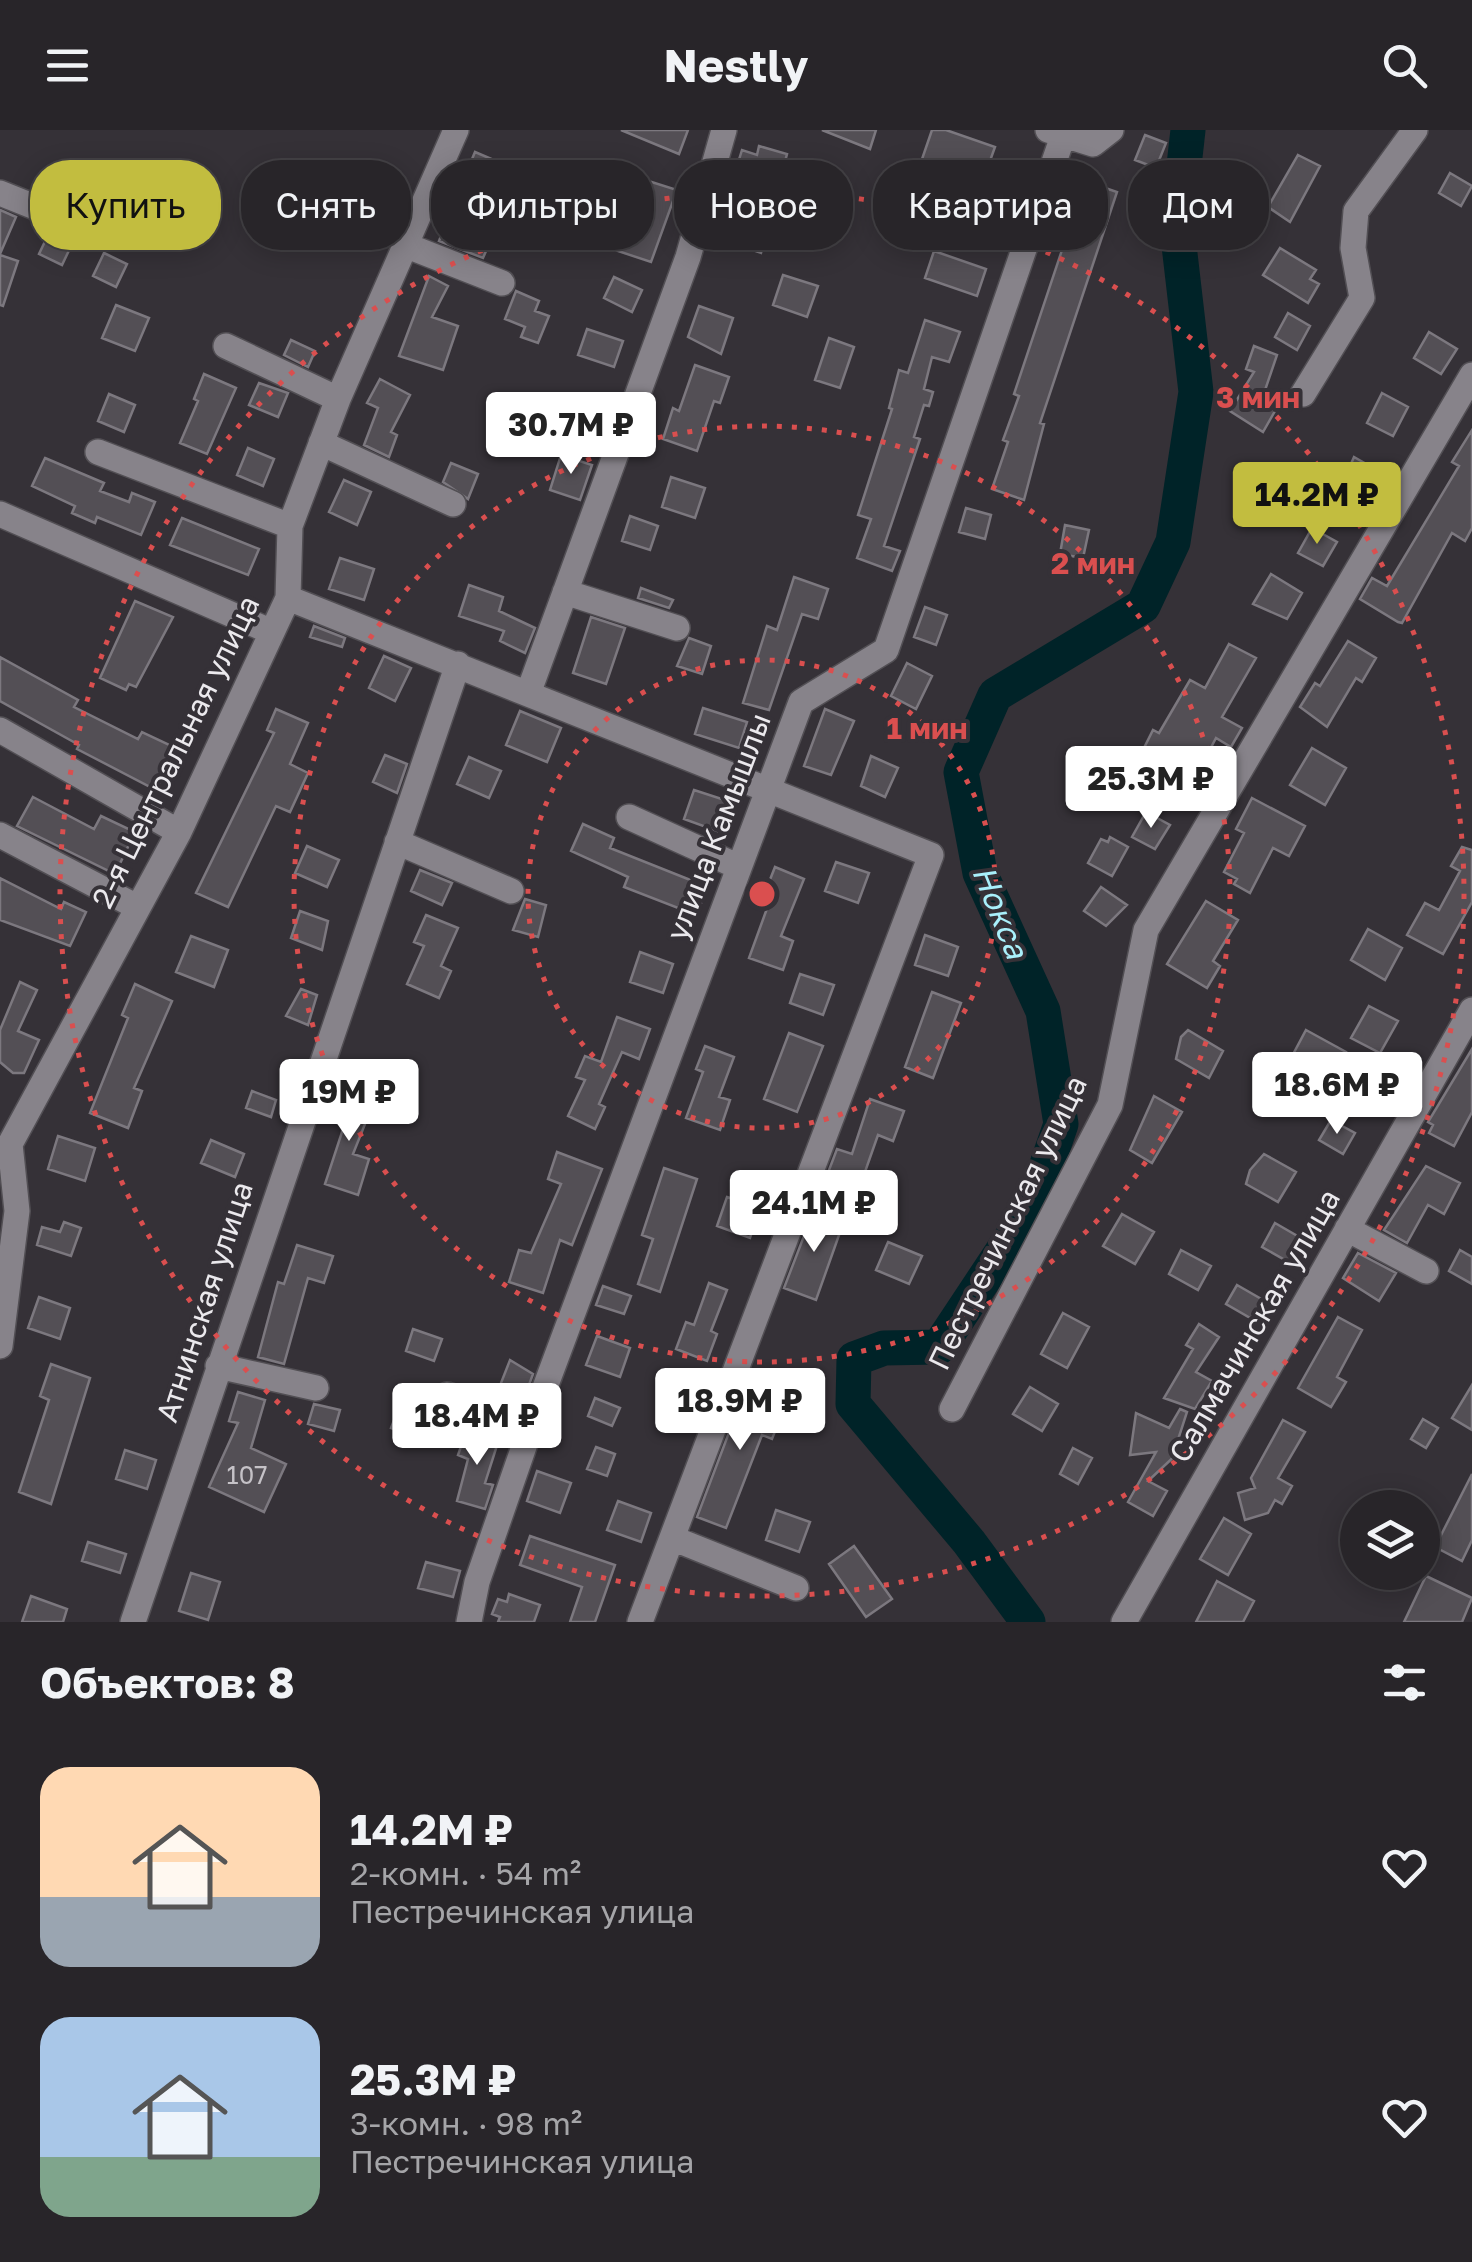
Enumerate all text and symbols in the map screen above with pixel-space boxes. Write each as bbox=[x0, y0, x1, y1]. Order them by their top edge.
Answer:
icon: menu bbox=[40, 38, 95, 93]
text: Nestly bbox=[664, 38, 808, 92]
icon: search bbox=[1377, 38, 1432, 93]
chip: Купить bbox=[30, 160, 221, 250]
chip: Снять bbox=[241, 160, 411, 250]
chip: Фильтры bbox=[431, 160, 654, 250]
chip: Новое bbox=[674, 160, 853, 250]
chip: Квартира bbox=[873, 160, 1108, 250]
chip: Дом bbox=[1128, 160, 1269, 250]
text: 3 мин bbox=[1216, 379, 1300, 415]
pin: 30.7M ₽ bbox=[479, 392, 663, 477]
text: 30.7M ₽ bbox=[508, 405, 634, 443]
pin: 14.2M ₽ bbox=[1225, 462, 1409, 547]
text: 14.2M ₽ bbox=[1255, 475, 1379, 513]
text: 2 мин bbox=[1051, 545, 1135, 581]
street label: 2-я Центральная улица bbox=[84, 590, 266, 914]
street label: улица Камышлы bbox=[658, 708, 778, 945]
text: 1 мин bbox=[886, 710, 968, 746]
pin: 25.3M ₽ bbox=[1059, 746, 1243, 831]
text: 25.3M ₽ bbox=[1088, 759, 1214, 797]
water label: Нокса bbox=[965, 860, 1037, 965]
centre of rings bbox=[744, 876, 780, 912]
pin: 18.6M ₽ bbox=[1245, 1052, 1429, 1137]
pin: 19M ₽ bbox=[279, 1059, 419, 1144]
text: 18.6M ₽ bbox=[1274, 1065, 1400, 1103]
street label: Пестречинская улица bbox=[920, 1070, 1094, 1376]
text: 19M ₽ bbox=[302, 1072, 396, 1110]
pin: 24.1M ₽ bbox=[722, 1170, 906, 1255]
street label: Атнинская улица bbox=[148, 1177, 260, 1426]
text: 24.1M ₽ bbox=[752, 1183, 876, 1221]
street label: Салмачинская улица bbox=[1161, 1183, 1347, 1468]
pin: 18.9M ₽ bbox=[648, 1368, 832, 1453]
text: 18.9M ₽ bbox=[677, 1381, 803, 1419]
pin: 18.4M ₽ bbox=[385, 1383, 569, 1468]
text: 18.4M ₽ bbox=[414, 1396, 540, 1434]
house number: 107 bbox=[227, 1459, 267, 1490]
map controls bbox=[1340, 1490, 1440, 1590]
button: layers bbox=[1340, 1490, 1440, 1590]
icon: filters bbox=[1377, 1655, 1432, 1710]
text: Объектов: 8 bbox=[40, 1657, 295, 1707]
text: 14.2M ₽ bbox=[350, 1804, 513, 1854]
icon: home bbox=[120, 1807, 240, 1927]
icon: heart bbox=[1377, 1840, 1432, 1895]
text: 2-комн. · 54 m² bbox=[350, 1854, 581, 1892]
text: Пестречинская улица bbox=[350, 1892, 694, 1930]
text: 25.3M ₽ bbox=[350, 2054, 517, 2104]
icon: home bbox=[120, 2057, 240, 2177]
icon: heart bbox=[1377, 2090, 1432, 2145]
text: 3-комн. · 98 m² bbox=[350, 2104, 582, 2142]
text: Пестречинская улица bbox=[350, 2142, 694, 2180]

